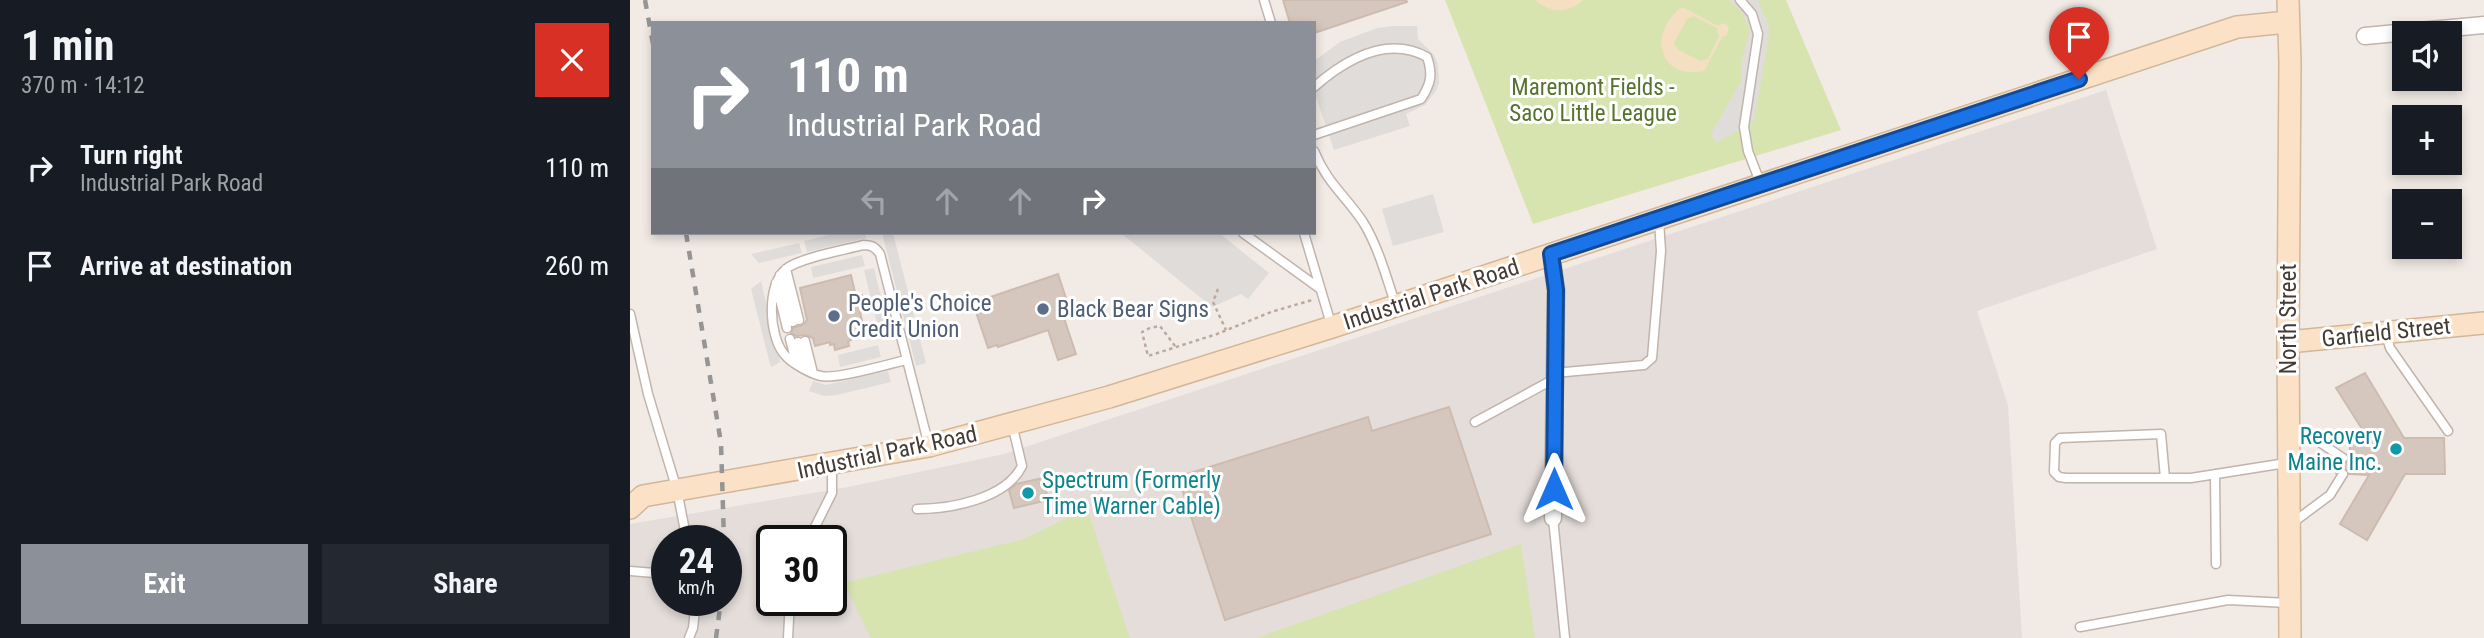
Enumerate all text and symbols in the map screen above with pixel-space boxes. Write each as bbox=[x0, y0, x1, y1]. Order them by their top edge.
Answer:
pin bbox=[2049, 7, 2109, 79]
icon: arrive bbox=[2060, 18, 2098, 56]
text: 1 min bbox=[21, 21, 114, 70]
map controls bbox=[2392, 21, 2462, 259]
button: sound bbox=[2392, 21, 2462, 91]
button: close bbox=[535, 23, 609, 97]
text: 110 m bbox=[787, 47, 909, 104]
icon: right bbox=[672, 49, 763, 140]
text: 370 m · 14:12 bbox=[21, 72, 145, 99]
park label: Maremont Fields - Saco Little League bbox=[1509, 74, 1677, 127]
button: + bbox=[2392, 105, 2462, 175]
text: Industrial Park Road bbox=[787, 106, 1042, 144]
text: Turn right bbox=[80, 140, 182, 170]
icon: right bbox=[21, 149, 59, 187]
text: 110 m bbox=[545, 153, 609, 183]
text: Industrial Park Road bbox=[80, 170, 263, 197]
icon: left bbox=[855, 182, 893, 220]
icon: ahead bbox=[928, 182, 966, 220]
icon: ahead bbox=[1001, 182, 1039, 220]
icon: right bbox=[1074, 182, 1112, 220]
button: − bbox=[2392, 189, 2462, 259]
icon: arrive bbox=[21, 247, 59, 285]
text: Arrive at destination bbox=[80, 251, 292, 281]
text: 260 m bbox=[545, 251, 609, 281]
street label: Industrial Park Road bbox=[1340, 253, 1522, 336]
street label: North Street bbox=[2275, 264, 2302, 374]
place label: People's Choice Credit Union bbox=[848, 290, 991, 343]
place label: Black Bear Signs bbox=[1057, 296, 1209, 323]
marker: Black Bear Signs bbox=[1035, 301, 1051, 317]
marker: People's Choice Credit Union bbox=[826, 308, 842, 324]
street label: Garfield Street bbox=[2320, 312, 2452, 353]
street label: Industrial Park Road bbox=[795, 420, 979, 485]
place label: Recovery Maine Inc. bbox=[2288, 423, 2382, 476]
marker: Recovery Maine Inc. bbox=[2388, 441, 2404, 457]
position arrow bbox=[1517, 452, 1591, 526]
place label: Spectrum (Formerly Time Warner Cable) bbox=[1042, 467, 1221, 520]
marker: Spectrum (Formerly Time Warner Cable) bbox=[1020, 485, 1036, 501]
speed limit sign: 30 bbox=[756, 525, 847, 616]
text: 24 bbox=[679, 541, 714, 582]
button: Exit bbox=[21, 544, 308, 624]
button: Share bbox=[322, 544, 609, 624]
text: km/h bbox=[678, 577, 715, 598]

